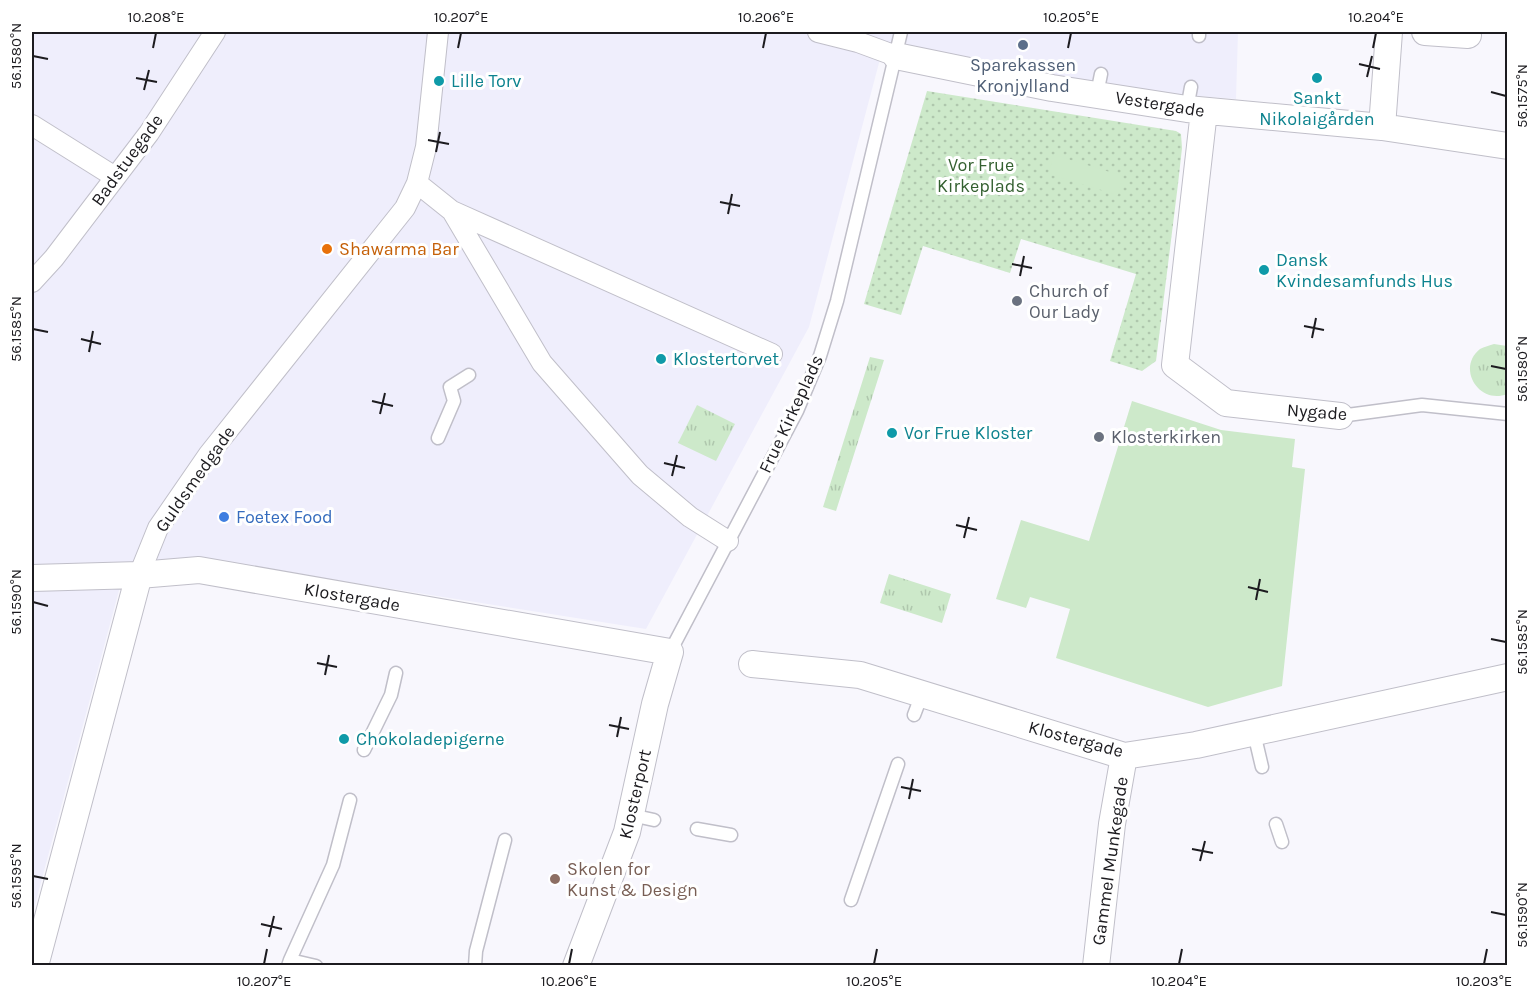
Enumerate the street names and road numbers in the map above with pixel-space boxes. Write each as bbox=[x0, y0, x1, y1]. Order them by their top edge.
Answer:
street label: Vestergade bbox=[1114, 86, 1206, 122]
street label: Badstuegade bbox=[86, 110, 168, 210]
street label: Frue Kirkeplads bbox=[754, 351, 828, 477]
street label: Nygade bbox=[1286, 399, 1348, 425]
street label: Guldsmedgade bbox=[150, 422, 240, 536]
street label: Klostergade bbox=[302, 578, 402, 616]
street label: Klostergade bbox=[1026, 716, 1126, 762]
street label: Klosterport bbox=[614, 747, 656, 841]
street label: Gammel Munkegade bbox=[1087, 775, 1133, 947]

